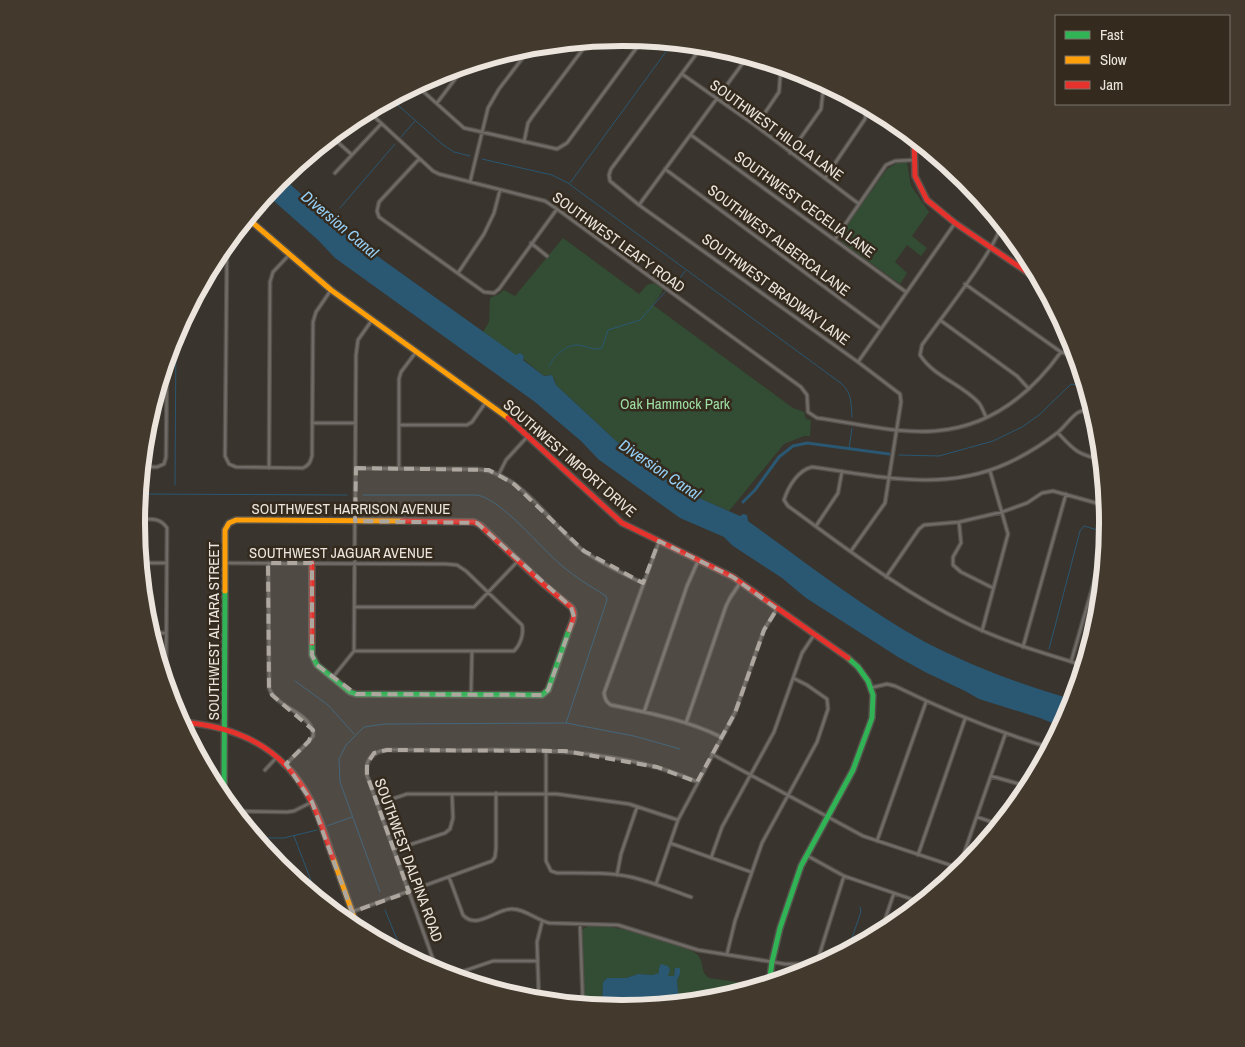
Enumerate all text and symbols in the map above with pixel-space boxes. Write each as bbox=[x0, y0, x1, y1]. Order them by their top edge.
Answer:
legend bbox=[1055, 15, 1230, 105]
text: Fast bbox=[1100, 24, 1124, 45]
text: Slow bbox=[1100, 49, 1127, 70]
street label: SOUTHWEST HILOLA LANE bbox=[706, 74, 848, 186]
text: Jam bbox=[1100, 74, 1123, 95]
street label: SOUTHWEST CECELIA LANE bbox=[730, 146, 880, 262]
street label: SOUTHWEST ALBERCA LANE bbox=[703, 179, 855, 301]
water label: Diversion Canal bbox=[297, 185, 384, 263]
street label: SOUTHWEST LEAFY ROAD bbox=[548, 187, 690, 297]
street label: SOUTHWEST BRADWAY LANE bbox=[698, 228, 854, 350]
park label: Oak Hammock Park bbox=[620, 393, 731, 414]
street label: SOUTHWEST IMPORT DRIVE bbox=[499, 394, 641, 522]
water label: Diversion Canal bbox=[615, 434, 706, 505]
street label: SOUTHWEST HARRISON AVENUE bbox=[251, 498, 451, 519]
street label: SOUTHWEST ALTARA STREET bbox=[203, 541, 224, 720]
street label: SOUTHWEST JAGUAR AVENUE bbox=[249, 542, 433, 563]
street label: SOUTHWEST DALPINA ROAD bbox=[370, 775, 448, 945]

